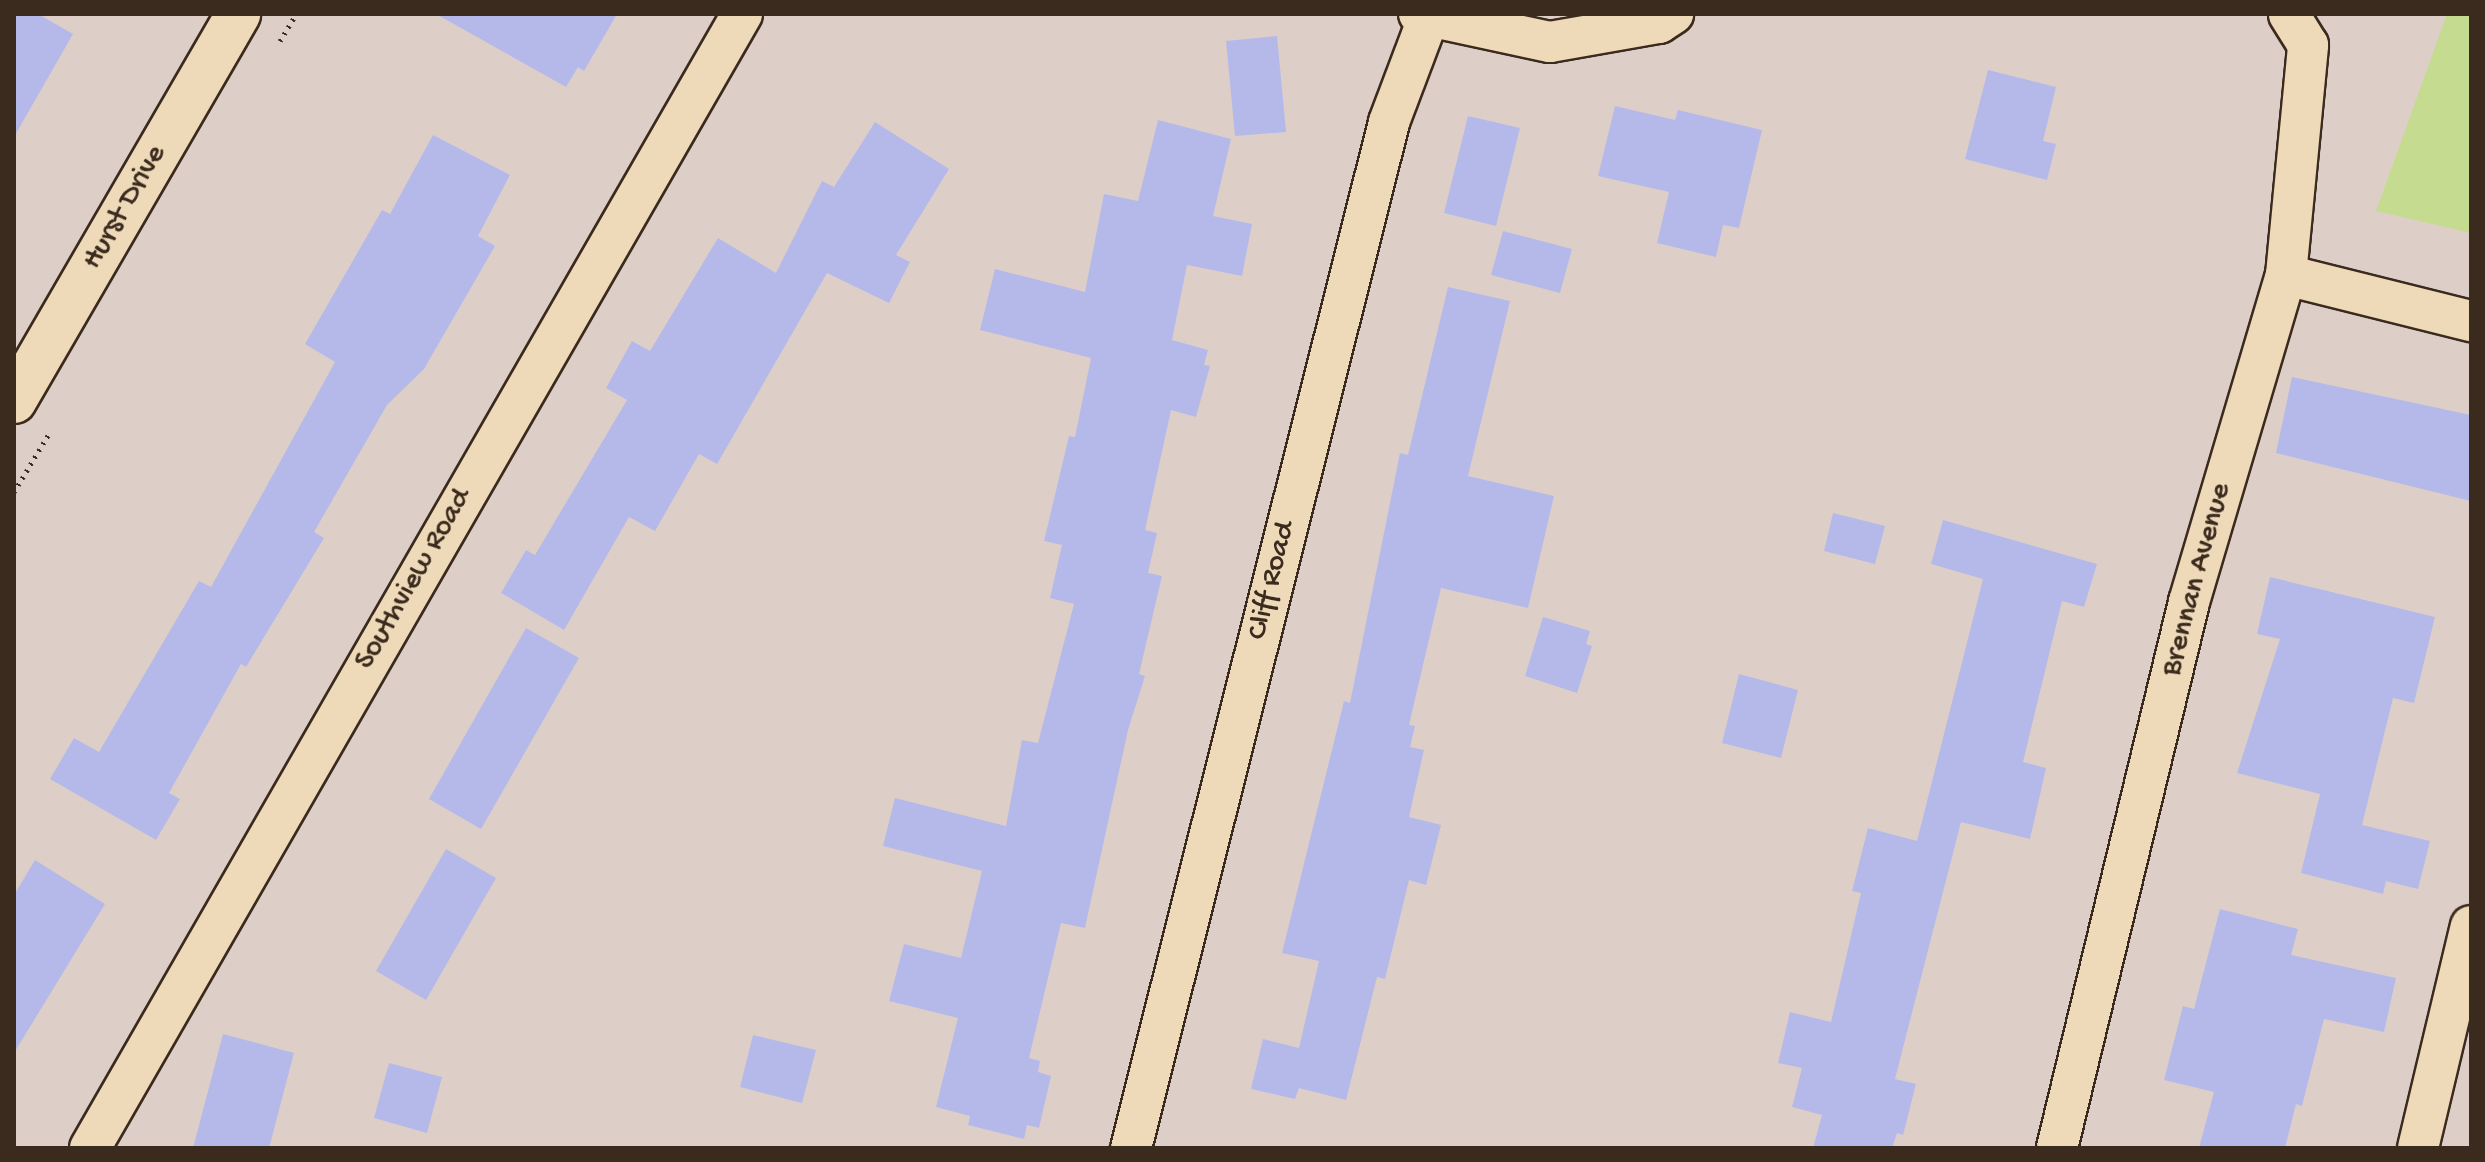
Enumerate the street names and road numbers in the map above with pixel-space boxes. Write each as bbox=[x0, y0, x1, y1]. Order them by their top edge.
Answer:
street label: Hurst Drive bbox=[76, 139, 176, 277]
street label: Brennan Avenue bbox=[2155, 480, 2241, 680]
street label: Southview Road bbox=[349, 483, 481, 677]
street label: Cliff Road bbox=[1241, 518, 1305, 644]

